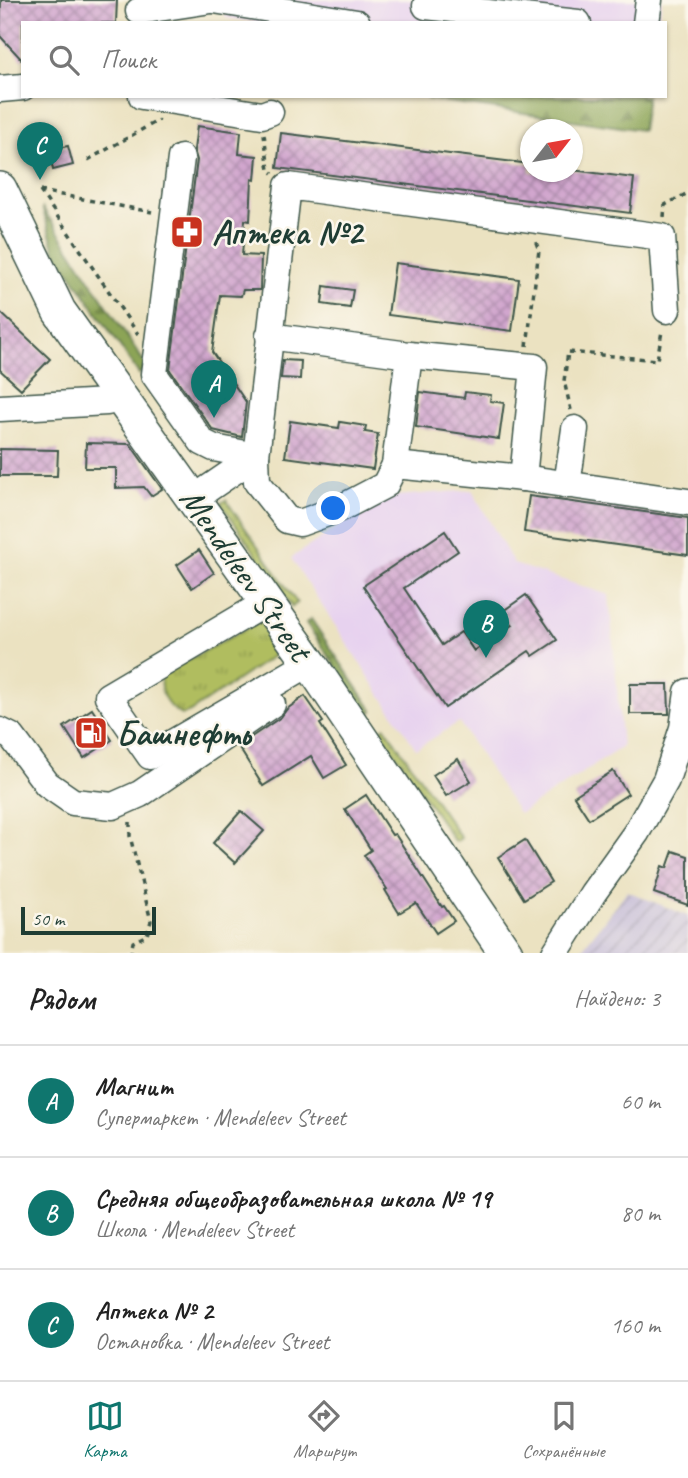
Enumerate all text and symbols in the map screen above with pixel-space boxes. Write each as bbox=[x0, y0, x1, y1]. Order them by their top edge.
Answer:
search box bbox=[21, 21, 667, 98]
icon: search bbox=[45, 41, 83, 79]
text: Поиск bbox=[101, 43, 156, 76]
north arrow bbox=[520, 119, 583, 182]
pin: C bbox=[17, 122, 63, 180]
place label: Аптека №2 bbox=[212, 210, 365, 255]
pharmacy icon: Аптека №2 bbox=[168, 213, 206, 251]
pin: A bbox=[191, 360, 237, 418]
street label: Mendeleev Street bbox=[170, 478, 324, 672]
your location bbox=[316, 491, 350, 525]
pin: B bbox=[463, 600, 509, 658]
place label: Башнефть bbox=[116, 711, 252, 756]
fuel station icon: Башнефть bbox=[72, 714, 110, 752]
scale bar bbox=[21, 904, 156, 936]
text: 50 m bbox=[32, 907, 64, 931]
text: Рядом bbox=[28, 980, 95, 1018]
text: Найдено: 3 bbox=[574, 984, 660, 1013]
text: Магнит bbox=[95, 1070, 174, 1103]
text: A bbox=[45, 1087, 57, 1116]
text: 60 m bbox=[621, 1087, 660, 1116]
text: Супермаркет · Mendeleev Street bbox=[95, 1103, 346, 1132]
text: Средняя общеобразовательная школа № 19 bbox=[95, 1182, 491, 1215]
text: B bbox=[45, 1199, 57, 1228]
text: 80 m bbox=[621, 1199, 660, 1228]
text: Школа · Mendeleev Street bbox=[95, 1215, 294, 1244]
text: Аптека № 2 bbox=[95, 1294, 213, 1327]
text: C bbox=[46, 1311, 56, 1340]
text: 160 m bbox=[611, 1311, 660, 1340]
text: Остановка · Mendeleev Street bbox=[95, 1327, 329, 1356]
tab: Карта bbox=[83, 1397, 127, 1463]
tab: Маршрут bbox=[293, 1397, 356, 1463]
tab: Сохранённые bbox=[522, 1397, 605, 1463]

